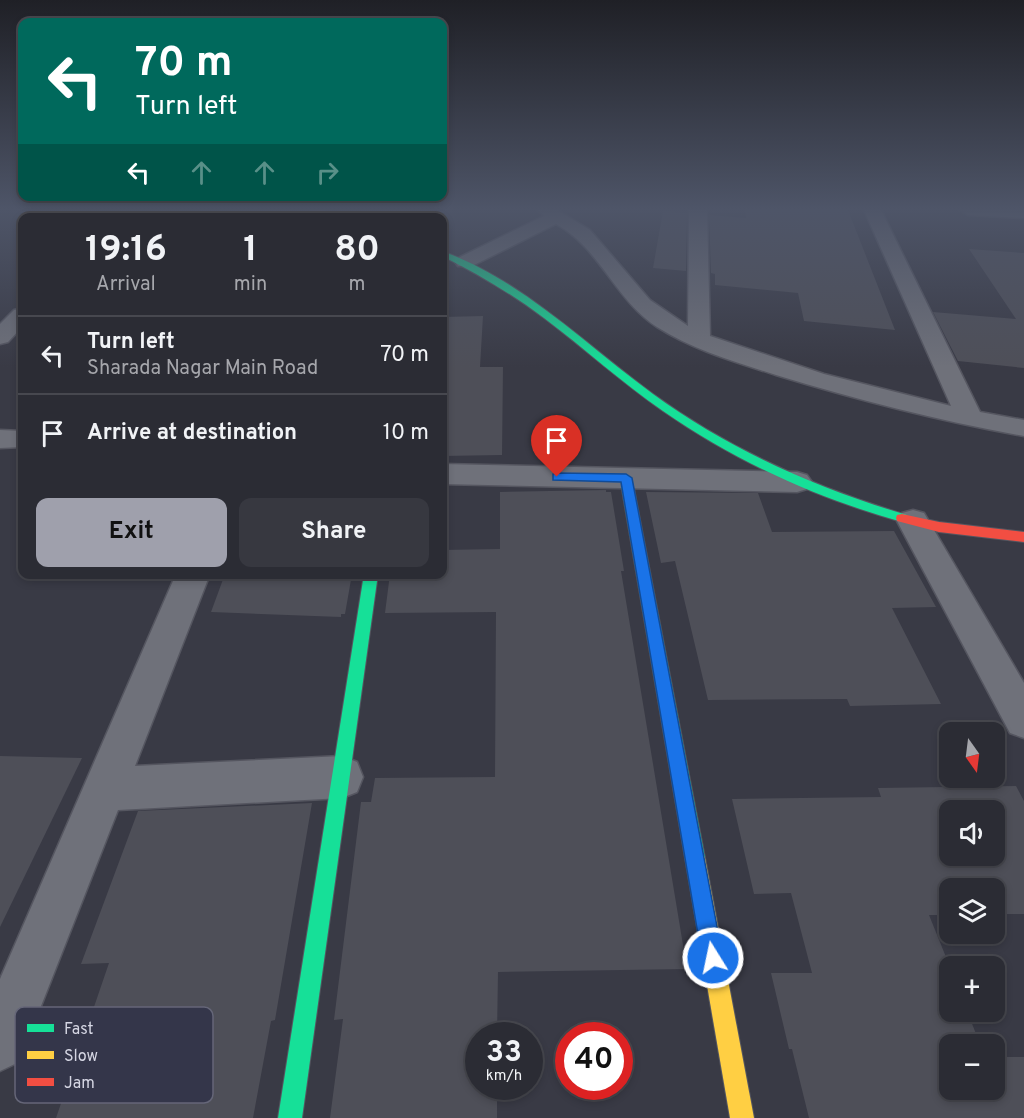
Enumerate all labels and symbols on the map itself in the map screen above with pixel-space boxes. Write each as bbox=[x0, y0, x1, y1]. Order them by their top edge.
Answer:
pin bbox=[531, 415, 582, 477]
north arrow bbox=[939, 722, 1005, 788]
position arrow bbox=[681, 926, 745, 990]
legend bbox=[15, 1007, 213, 1103]
text: Fast bbox=[64, 1020, 94, 1040]
speed limit sign: 40 bbox=[555, 1022, 633, 1100]
text: Slow bbox=[64, 1047, 98, 1067]
text: Jam bbox=[64, 1074, 95, 1094]

